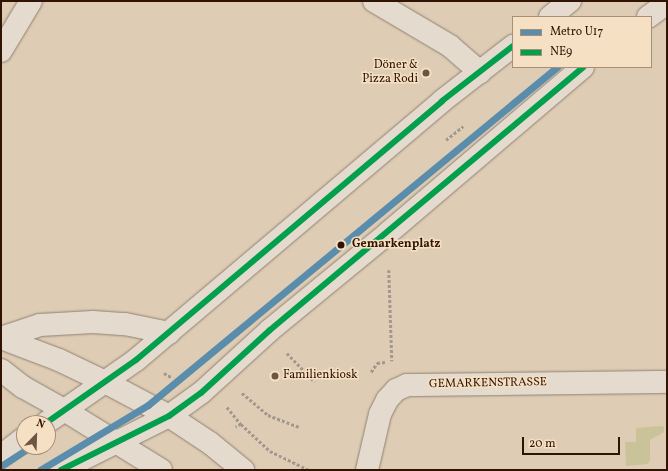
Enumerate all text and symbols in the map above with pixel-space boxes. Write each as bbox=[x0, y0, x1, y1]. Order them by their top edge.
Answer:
legend bbox=[512, 16, 652, 68]
text: Metro U17 bbox=[550, 24, 603, 40]
text: NE9 bbox=[550, 44, 572, 60]
place label: Döner & Pizza Rodi bbox=[362, 59, 418, 87]
marker: Döner & Pizza Rodi bbox=[421, 68, 431, 78]
marker: Gemarkenplatz bbox=[334, 238, 348, 252]
place label: Gemarkenplatz bbox=[352, 238, 440, 252]
place label: Familienkiosk bbox=[283, 369, 358, 383]
marker: Familienkiosk bbox=[270, 371, 280, 381]
street label: GEMARKENSTRASSE bbox=[429, 376, 547, 392]
north arrow bbox=[16, 415, 56, 455]
text: N bbox=[34, 416, 47, 433]
scale bar bbox=[524, 429, 622, 455]
text: 20 m bbox=[529, 436, 556, 452]

